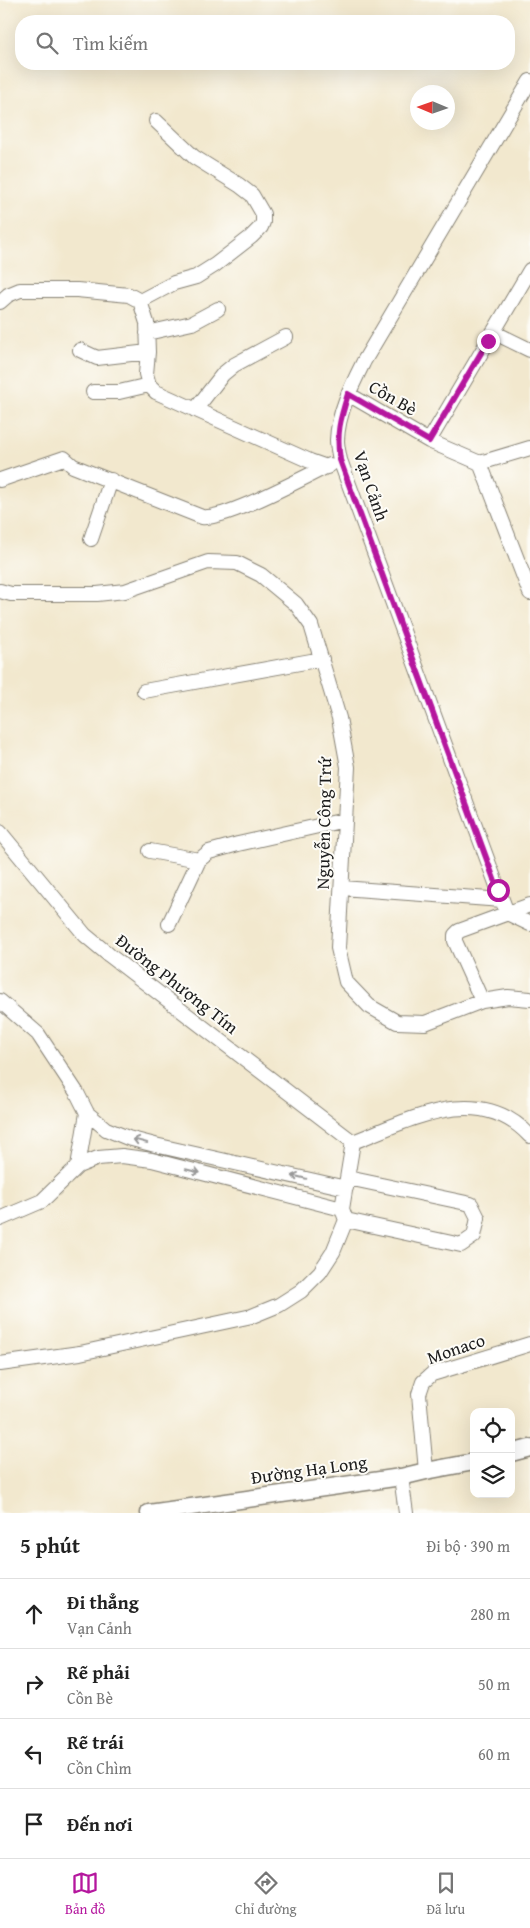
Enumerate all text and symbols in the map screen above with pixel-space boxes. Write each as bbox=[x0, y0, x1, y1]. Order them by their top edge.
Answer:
search box bbox=[15, 15, 515, 70]
icon: search bbox=[33, 29, 61, 57]
text: Tìm kiếm bbox=[73, 29, 148, 57]
north arrow bbox=[410, 85, 455, 130]
route end bbox=[477, 330, 500, 353]
street label: Cồn Bè bbox=[364, 373, 422, 422]
street label: Vạn Cảnh bbox=[347, 447, 396, 525]
street label: Nguyễn Công Trứ bbox=[309, 756, 338, 890]
route start bbox=[487, 879, 510, 902]
street label: Đường Phượng Tím bbox=[110, 927, 245, 1040]
one-way arrow bbox=[133, 1136, 149, 1146]
one-way arrow bbox=[185, 1166, 201, 1176]
one-way arrow bbox=[291, 1172, 307, 1181]
street label: Monaco bbox=[423, 1326, 488, 1371]
map controls bbox=[470, 1408, 515, 1498]
button: locate bbox=[470, 1408, 515, 1453]
street label: Đường Hạ Long bbox=[249, 1448, 369, 1491]
button: layers bbox=[470, 1453, 515, 1498]
text: 5 phút bbox=[20, 1530, 80, 1561]
text: Đi bộ · 390 m bbox=[426, 1534, 510, 1558]
text: Đi thẳng bbox=[67, 1588, 139, 1616]
icon: ahead bbox=[20, 1600, 48, 1628]
text: 280 m bbox=[470, 1602, 510, 1626]
text: Vạn Cảnh bbox=[67, 1616, 132, 1640]
text: Rẽ phải bbox=[67, 1658, 130, 1686]
icon: right bbox=[20, 1670, 48, 1698]
text: 50 m bbox=[478, 1672, 510, 1696]
text: Cồn Bè bbox=[67, 1686, 113, 1710]
text: Rẽ trái bbox=[67, 1728, 124, 1756]
icon: left bbox=[20, 1740, 48, 1768]
text: 60 m bbox=[478, 1742, 510, 1766]
text: Cồn Chìm bbox=[67, 1756, 132, 1780]
icon: arrive bbox=[20, 1810, 48, 1838]
text: Đến nơi bbox=[67, 1810, 133, 1838]
tab: Bản đồ bbox=[65, 1869, 105, 1919]
tab: Chỉ đường bbox=[235, 1869, 296, 1919]
tab: Đã lưu bbox=[426, 1869, 465, 1919]

